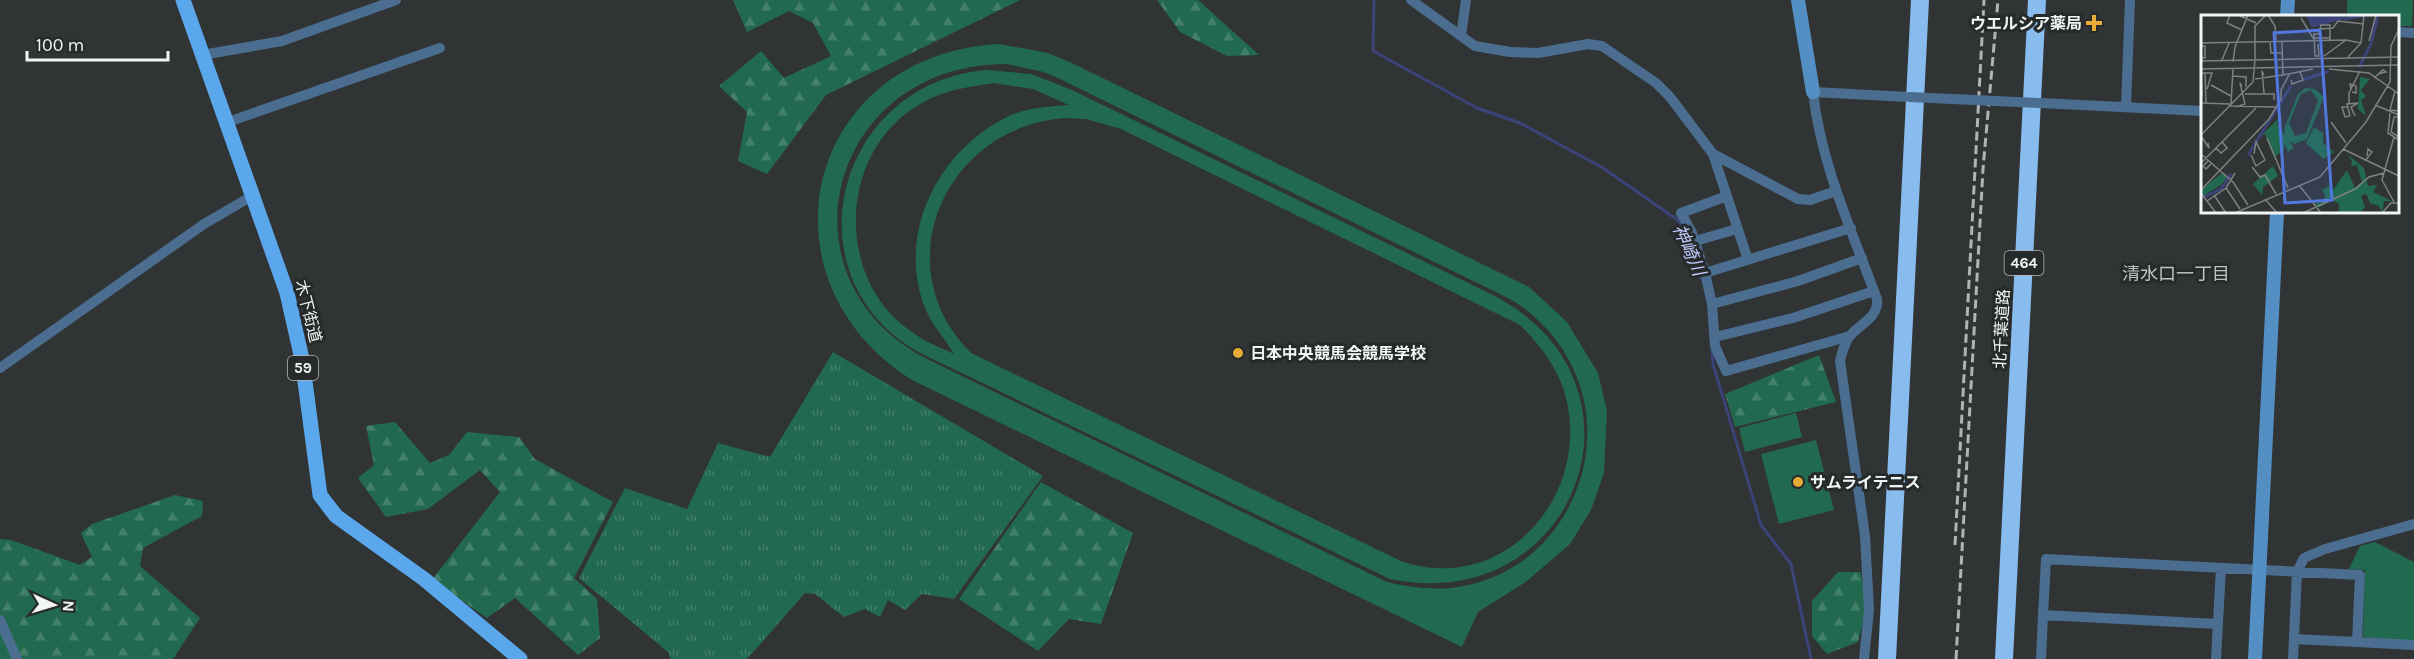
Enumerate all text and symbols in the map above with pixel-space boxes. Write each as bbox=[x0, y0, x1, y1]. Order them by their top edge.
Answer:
place label: ウエルシア薬局 bbox=[1970, 14, 2082, 33]
inset map bbox=[2201, 15, 2399, 213]
marker: ウエルシア薬局 bbox=[2087, 16, 2101, 30]
scale bar bbox=[27, 24, 168, 62]
text: 100 m bbox=[36, 34, 84, 56]
water label: 神崎川 bbox=[1668, 221, 1711, 281]
road number: 464 bbox=[2004, 251, 2044, 275]
district label: 清水口一丁目 bbox=[2122, 263, 2230, 285]
street label: 木下街道 bbox=[292, 278, 325, 344]
street label: 北千葉道路 bbox=[1990, 289, 2013, 369]
place label: 日本中央競馬会競馬学校 bbox=[1250, 344, 1426, 363]
marker: 日本中央競馬会競馬学校 bbox=[1231, 346, 1245, 360]
road number: 59 bbox=[288, 356, 318, 380]
place label: サムライテニス bbox=[1810, 473, 1921, 492]
marker: サムライテニス bbox=[1791, 475, 1805, 489]
north arrow bbox=[24, 575, 84, 635]
text: N bbox=[59, 600, 78, 612]

